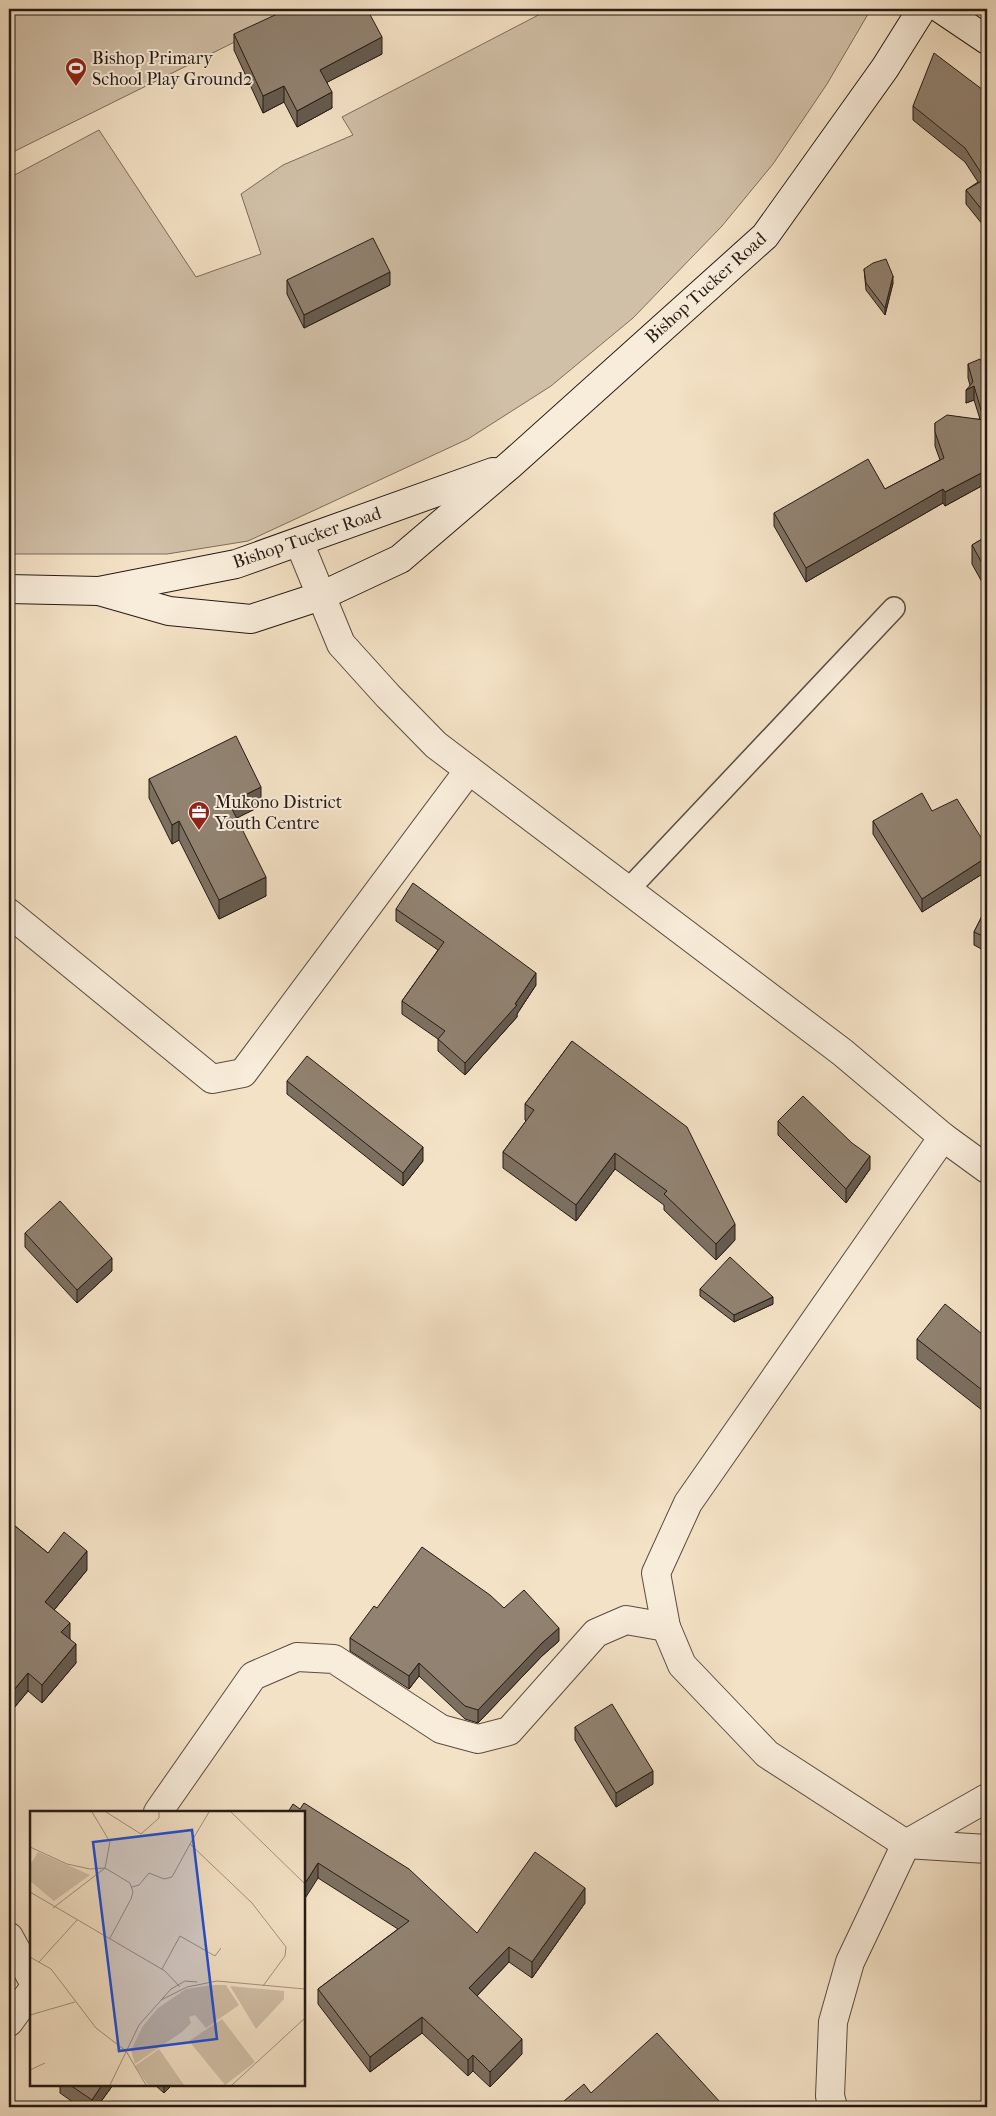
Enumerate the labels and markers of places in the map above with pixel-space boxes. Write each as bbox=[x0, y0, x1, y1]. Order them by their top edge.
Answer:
place label: Bishop Primary School Play Ground2 bbox=[92, 48, 252, 90]
sports icon: Bishop Primary School Play Ground2 bbox=[64, 56, 88, 87]
place label: Mukono District Youth Centre bbox=[214, 792, 343, 834]
office icon: Mukono District Youth Centre bbox=[187, 800, 211, 831]

